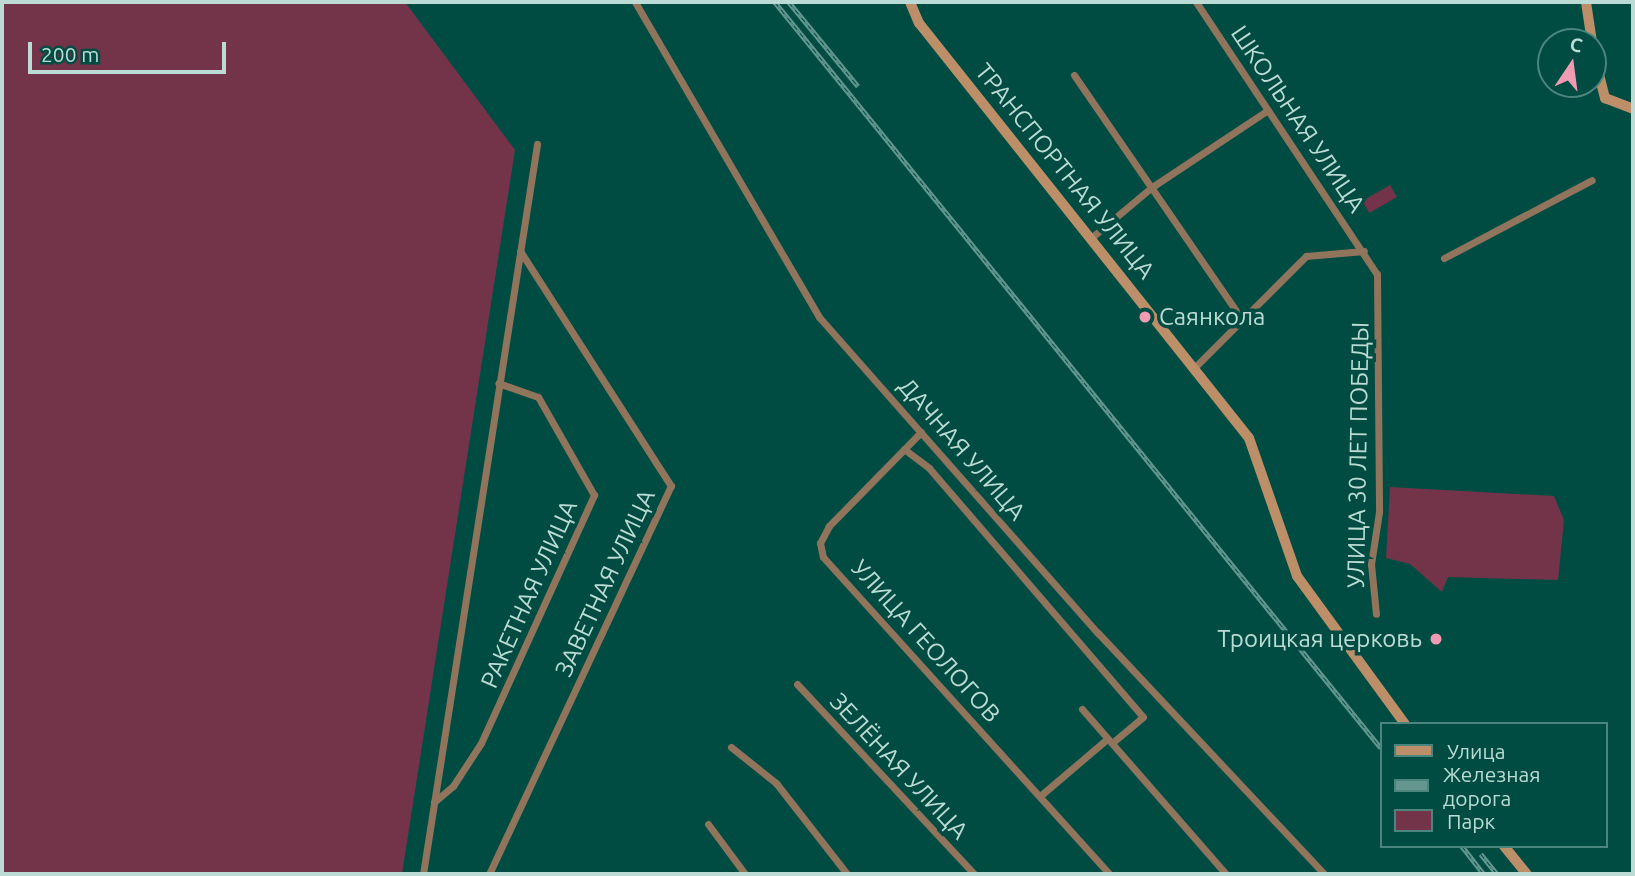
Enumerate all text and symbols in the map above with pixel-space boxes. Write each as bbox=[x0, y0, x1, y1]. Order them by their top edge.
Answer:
street label: ШКОЛЬНАЯ УЛИЦА bbox=[1225, 20, 1371, 218]
scale bar bbox=[32, 28, 229, 72]
north arrow bbox=[1537, 28, 1607, 98]
text: С bbox=[1568, 32, 1585, 57]
text: 200 m bbox=[41, 42, 99, 66]
street label: ТРАНСПОРТНАЯ УЛИЦА bbox=[969, 57, 1161, 285]
place label: Саянкола bbox=[1159, 303, 1265, 331]
marker: Саянкола bbox=[1137, 309, 1153, 325]
street label: УЛИЦА 30 ЛЕТ ПОБЕДЫ bbox=[1341, 322, 1375, 588]
street label: ДАЧНАЯ УЛИЦА bbox=[892, 372, 1032, 526]
street label: ЗАВЕТНАЯ УЛИЦА bbox=[549, 485, 661, 681]
street label: РАКЕТНАЯ УЛИЦА bbox=[475, 496, 583, 692]
street label: УЛИЦА ГЕОЛОГОВ bbox=[845, 554, 1007, 728]
place label: Троицкая церковь bbox=[1217, 625, 1422, 653]
marker: Троицкая церковь bbox=[1428, 631, 1444, 647]
street label: ЗЕЛЁНАЯ УЛИЦА bbox=[824, 687, 974, 845]
legend bbox=[1380, 722, 1607, 848]
text: Улица bbox=[1447, 739, 1505, 763]
text: Железная дорога bbox=[1443, 762, 1541, 810]
text: Парк bbox=[1447, 809, 1495, 833]

